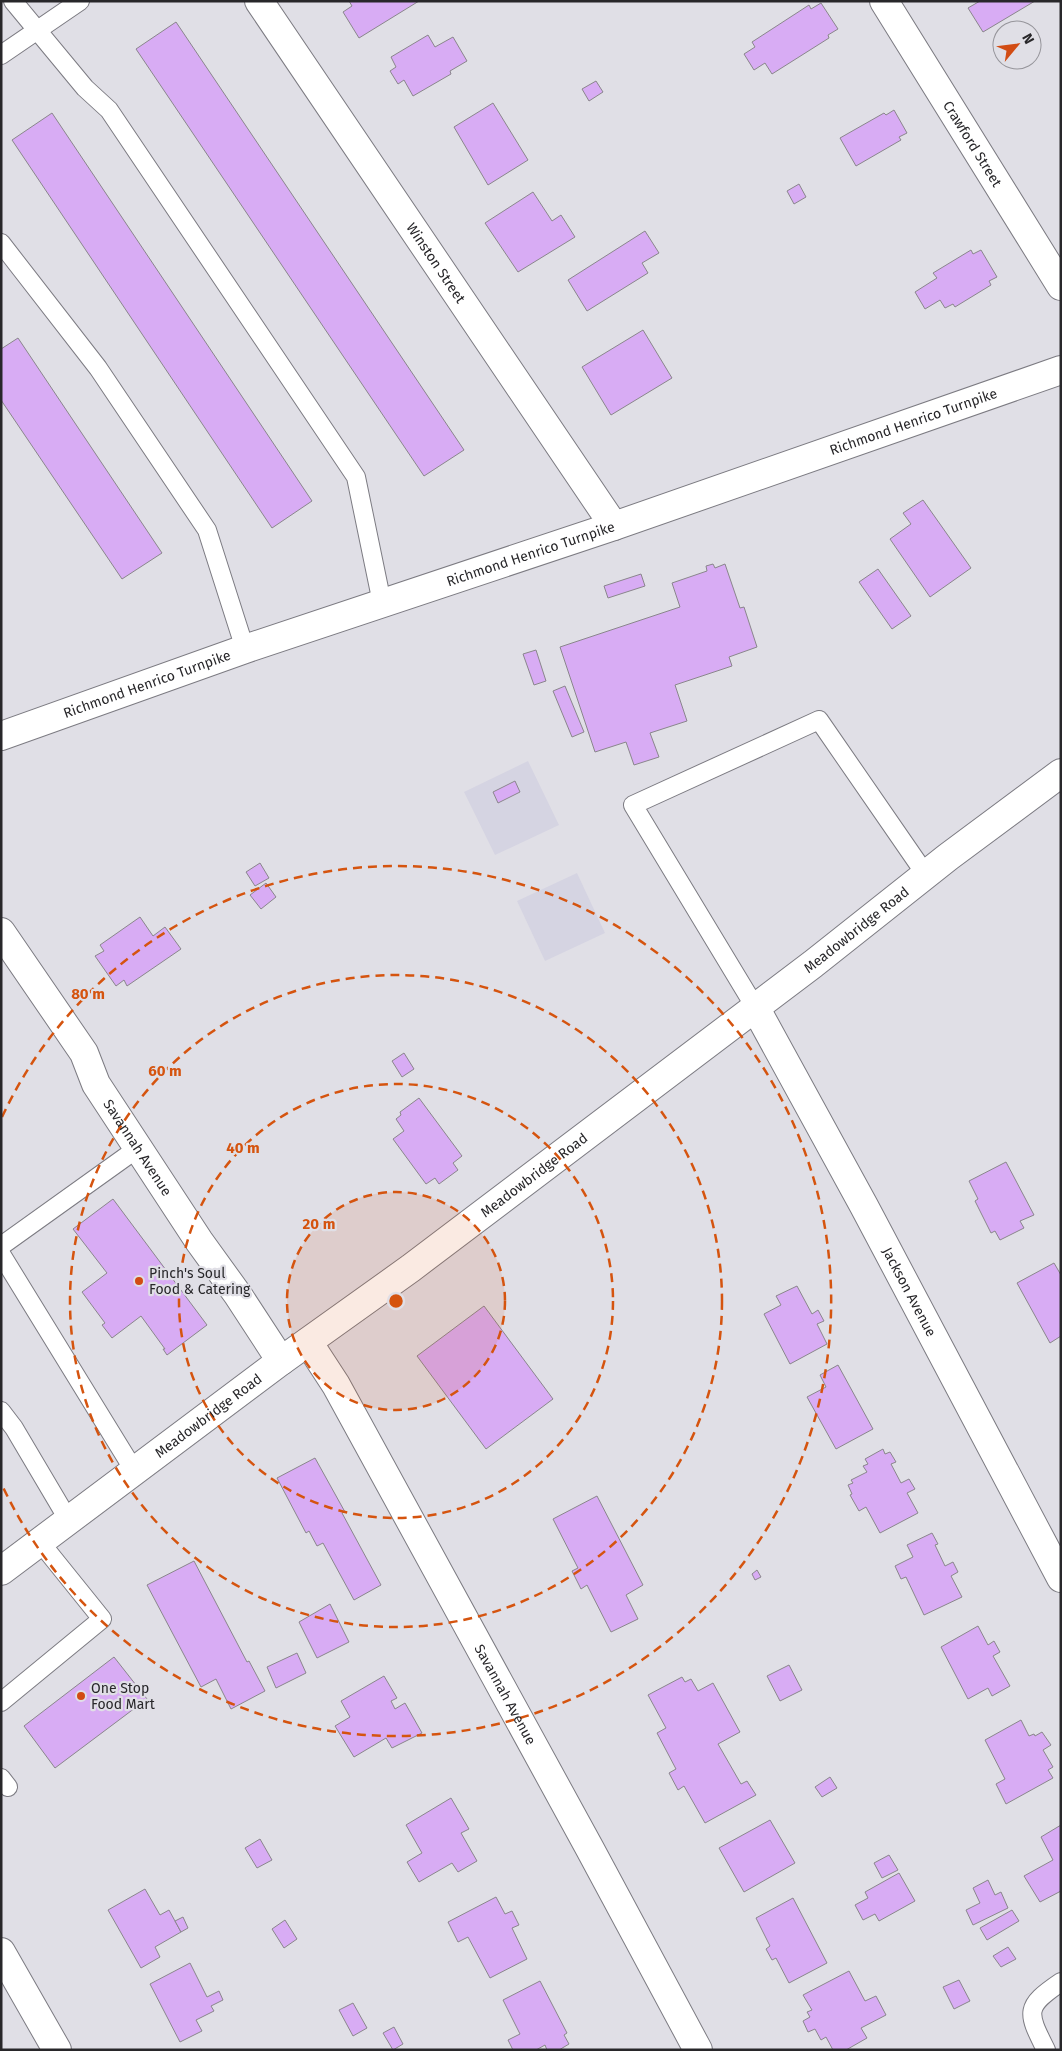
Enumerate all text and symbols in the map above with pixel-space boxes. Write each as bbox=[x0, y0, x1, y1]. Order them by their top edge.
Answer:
north arrow bbox=[992, 20, 1042, 70]
text: N bbox=[1018, 31, 1038, 47]
street label: Crawford Street bbox=[940, 98, 1006, 191]
street label: Winston Street bbox=[403, 219, 470, 307]
street label: Richmond Henrico Turnpike bbox=[827, 384, 999, 459]
street label: Richmond Henrico Turnpike bbox=[444, 518, 617, 590]
street label: Richmond Henrico Turnpike bbox=[61, 646, 233, 722]
street label: Meadowbridge Road bbox=[800, 883, 912, 977]
text: 80 m bbox=[71, 985, 105, 1003]
text: 60 m bbox=[148, 1062, 182, 1080]
street label: Savannah Avenue bbox=[100, 1096, 175, 1199]
street label: Meadowbridge Road bbox=[477, 1129, 591, 1221]
text: 40 m bbox=[226, 1139, 260, 1157]
text: 20 m bbox=[303, 1215, 335, 1233]
street label: Jackson Avenue bbox=[879, 1244, 940, 1340]
place label: Pinch's Soul Food & Catering bbox=[149, 1265, 251, 1298]
marker: Pinch's Soul Food & Catering bbox=[133, 1275, 145, 1287]
centre of rings bbox=[387, 1292, 405, 1310]
street label: Meadowbridge Road bbox=[151, 1370, 265, 1461]
street label: Savannah Avenue bbox=[471, 1641, 540, 1748]
place label: One Stop Food Mart bbox=[91, 1680, 156, 1713]
marker: One Stop Food Mart bbox=[75, 1690, 87, 1702]

